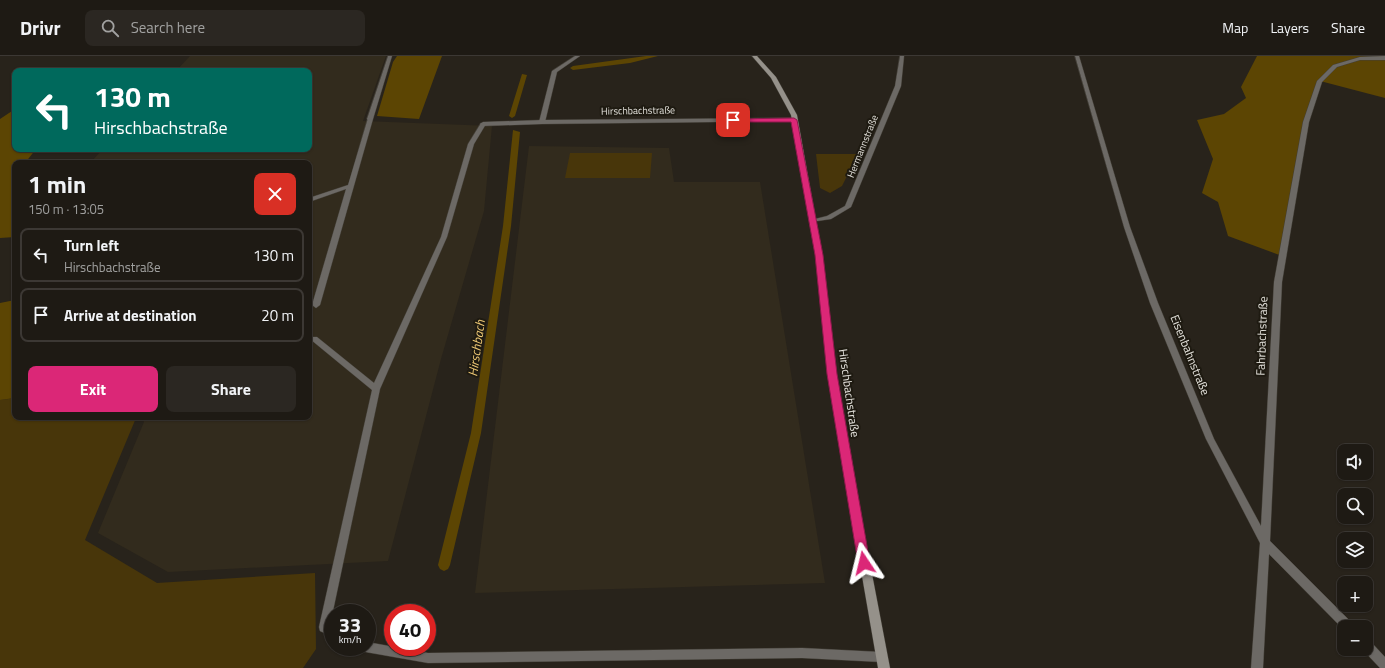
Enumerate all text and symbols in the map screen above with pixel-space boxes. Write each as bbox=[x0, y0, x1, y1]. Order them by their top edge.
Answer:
search box bbox=[85, 10, 365, 46]
text: Drivr bbox=[20, 13, 61, 42]
text: Search here bbox=[131, 16, 205, 39]
icon: search bbox=[99, 17, 121, 39]
text: Map bbox=[1222, 17, 1248, 38]
text: Layers bbox=[1270, 17, 1309, 38]
text: Share bbox=[1331, 17, 1365, 38]
text: 130 m bbox=[94, 75, 171, 118]
icon: left bbox=[28, 84, 80, 136]
street label: Hirschbachstraße bbox=[601, 102, 675, 119]
pin bbox=[716, 103, 750, 137]
icon: arrive bbox=[722, 109, 744, 131]
street label: Hermannstraße bbox=[843, 112, 882, 180]
text: Hirschbachstraße bbox=[94, 114, 228, 141]
text: 1 min bbox=[28, 166, 86, 202]
button: close bbox=[254, 173, 296, 215]
text: 150 m · 13:05 bbox=[28, 199, 104, 219]
text: Turn left bbox=[64, 234, 119, 257]
icon: left bbox=[30, 244, 52, 266]
text: 130 m bbox=[253, 244, 294, 267]
text: Hirschbachstraße bbox=[64, 257, 160, 277]
street label: Fahrbachstraße bbox=[1251, 296, 1272, 376]
icon: arrive bbox=[30, 304, 52, 326]
text: Arrive at destination bbox=[64, 304, 197, 327]
text: 20 m bbox=[261, 304, 294, 327]
street label: Eisenbahnstraße bbox=[1166, 312, 1215, 398]
water label: Hirschbach bbox=[462, 318, 490, 378]
street label: Hirschbachstraße bbox=[834, 348, 865, 438]
button: Exit bbox=[28, 366, 158, 412]
button: Share bbox=[166, 366, 296, 412]
map controls bbox=[1337, 444, 1373, 656]
button: sound bbox=[1337, 444, 1373, 480]
button: search bbox=[1337, 488, 1373, 524]
button: layers bbox=[1337, 532, 1373, 568]
position arrow bbox=[843, 542, 885, 584]
button: + bbox=[1337, 576, 1373, 612]
speed limit sign: 40 bbox=[384, 604, 436, 656]
text: 33 bbox=[339, 609, 361, 640]
button: − bbox=[1337, 620, 1373, 656]
text: km/h bbox=[339, 632, 361, 647]

